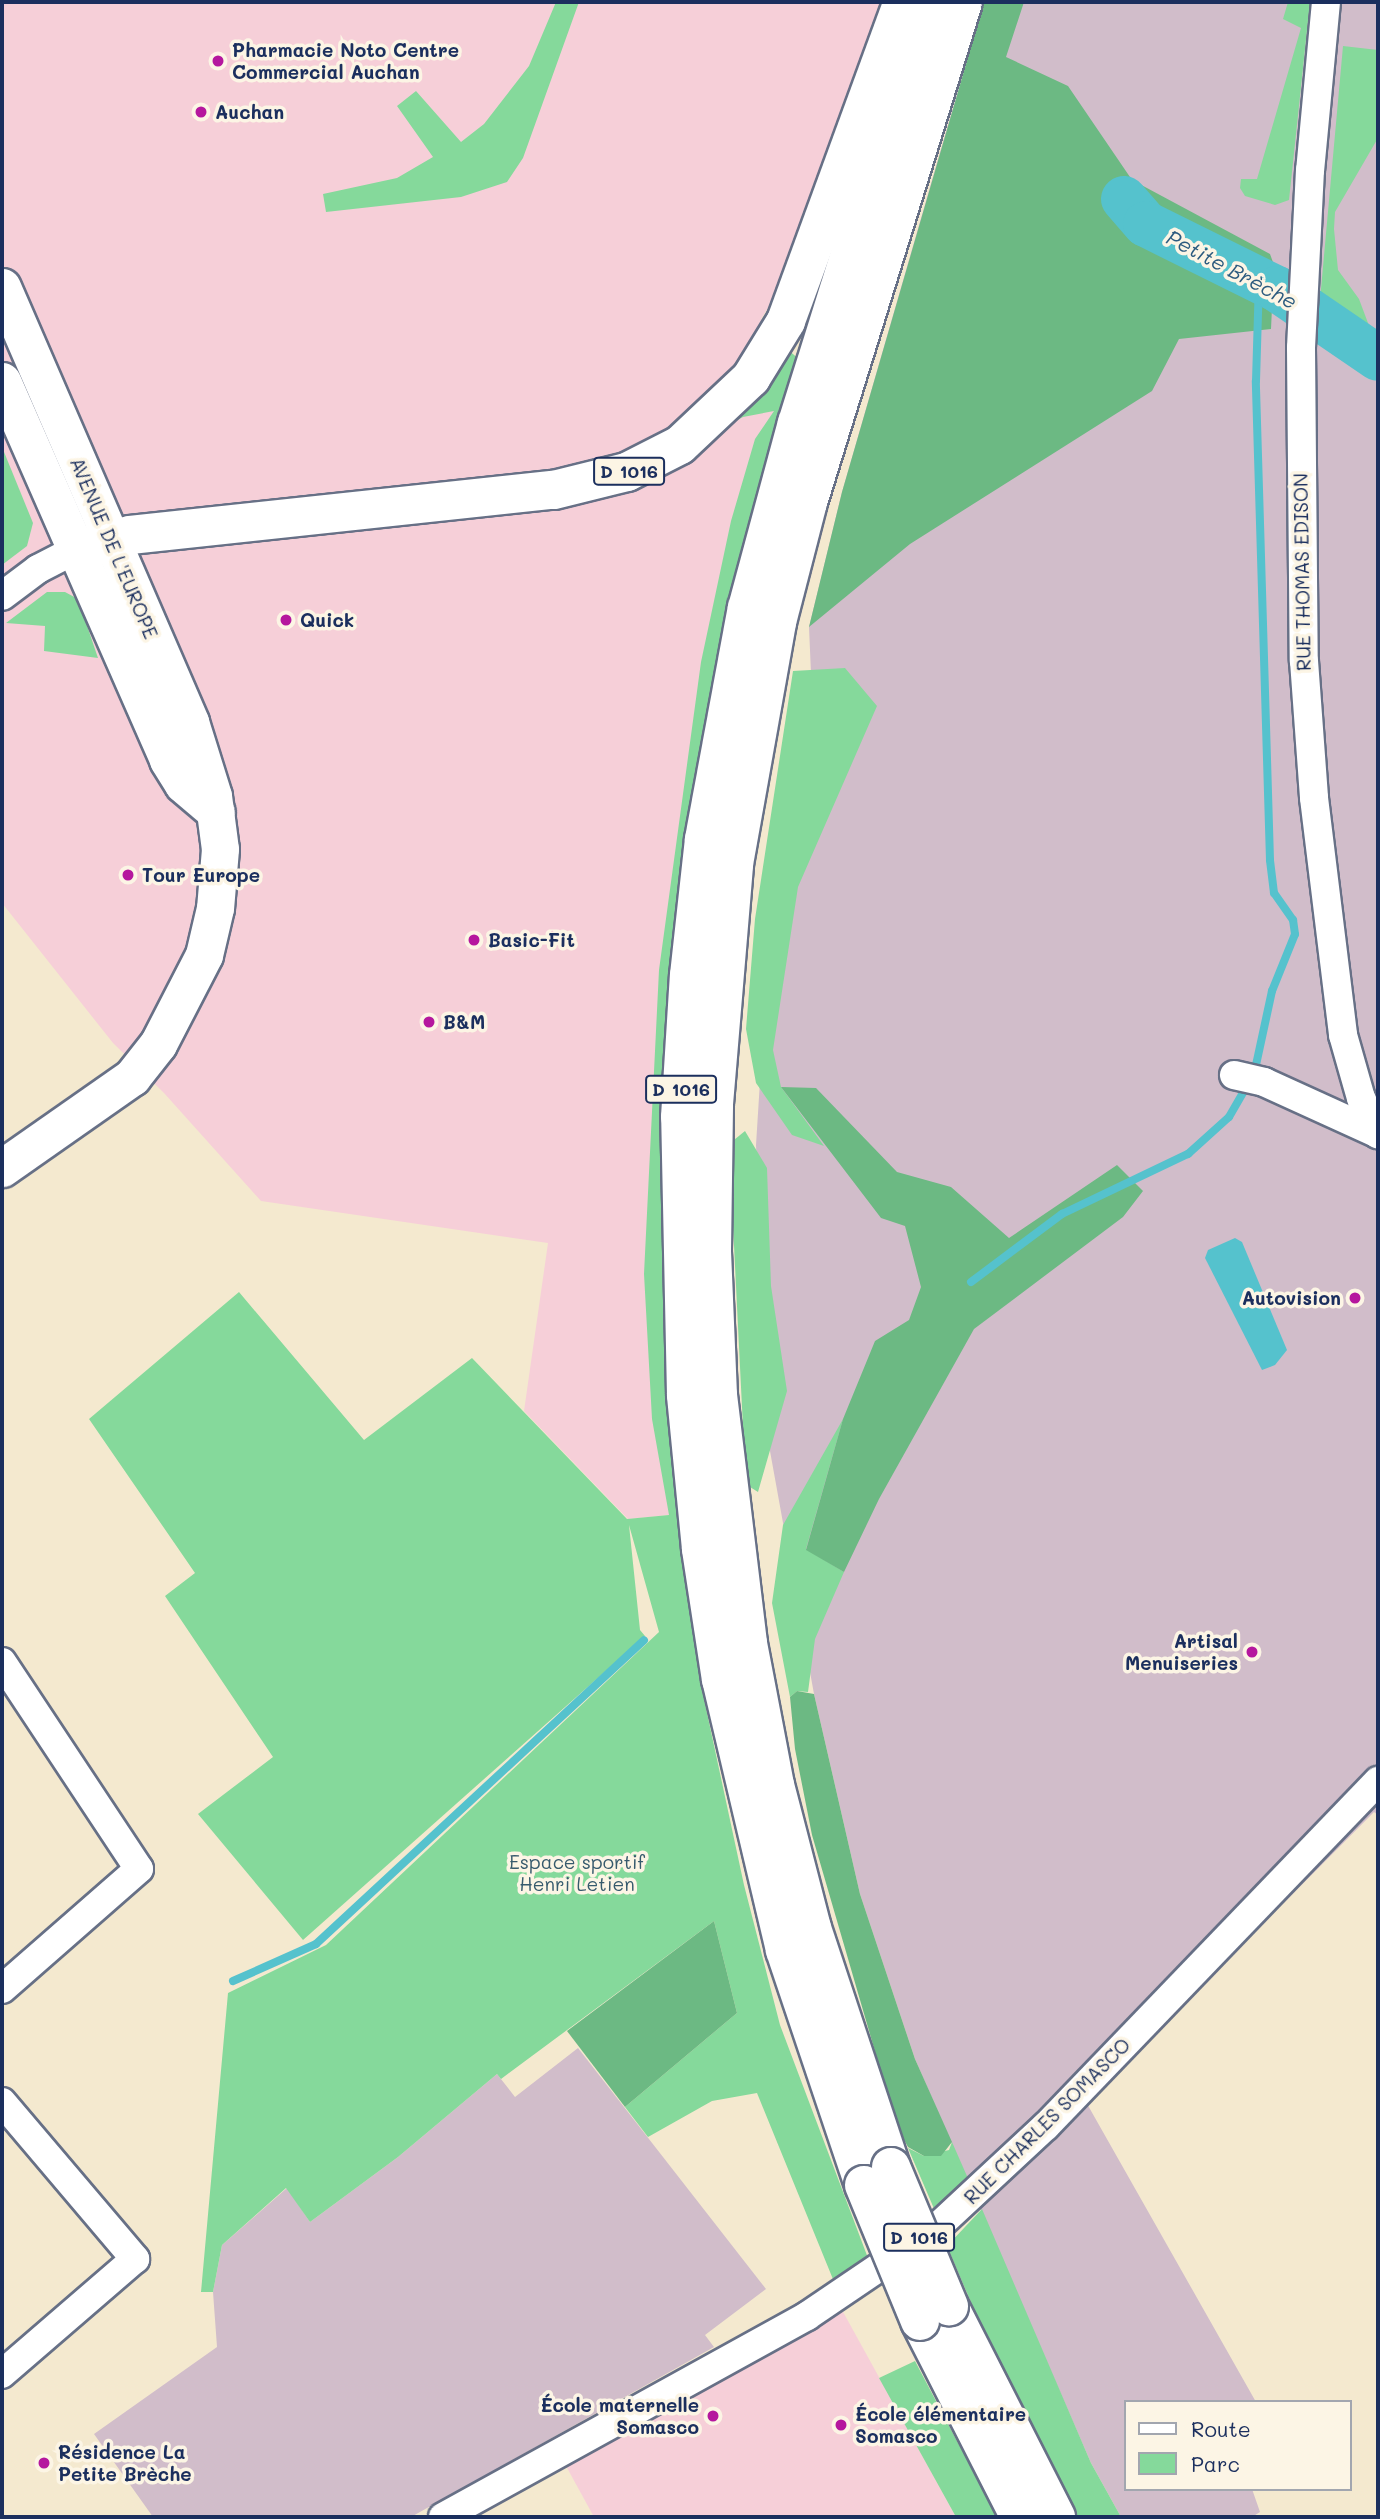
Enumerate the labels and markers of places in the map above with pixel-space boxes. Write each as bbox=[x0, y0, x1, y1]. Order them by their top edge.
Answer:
place label: Pharmacie Noto Centre Commercial Auchan bbox=[232, 39, 459, 83]
marker: Pharmacie Noto Centre Commercial Auchan bbox=[210, 53, 226, 69]
place label: Auchan bbox=[215, 101, 284, 123]
marker: Auchan bbox=[193, 104, 209, 120]
place label: Quick bbox=[300, 609, 354, 631]
marker: Quick bbox=[278, 612, 294, 628]
place label: Tour Europe bbox=[142, 864, 260, 886]
marker: Tour Europe bbox=[120, 867, 136, 883]
place label: Basic-Fit bbox=[488, 929, 575, 951]
marker: Basic-Fit bbox=[466, 932, 482, 948]
place label: B&M bbox=[443, 1011, 485, 1033]
marker: B&M bbox=[421, 1014, 437, 1030]
place label: Autovision bbox=[1242, 1287, 1341, 1309]
marker: Autovision bbox=[1347, 1290, 1363, 1306]
place label: Artisal Menuiseries bbox=[1125, 1630, 1238, 1674]
marker: Artisal Menuiseries bbox=[1244, 1644, 1260, 1660]
place label: École maternelle Somasco bbox=[540, 2394, 699, 2438]
place label: École élémentaire Somasco bbox=[855, 2403, 1026, 2447]
marker: École maternelle Somasco bbox=[705, 2408, 721, 2424]
marker: École élémentaire Somasco bbox=[833, 2417, 849, 2433]
place label: Résidence La Petite Brèche bbox=[58, 2441, 192, 2485]
marker: Résidence La Petite Brèche bbox=[36, 2455, 52, 2471]

